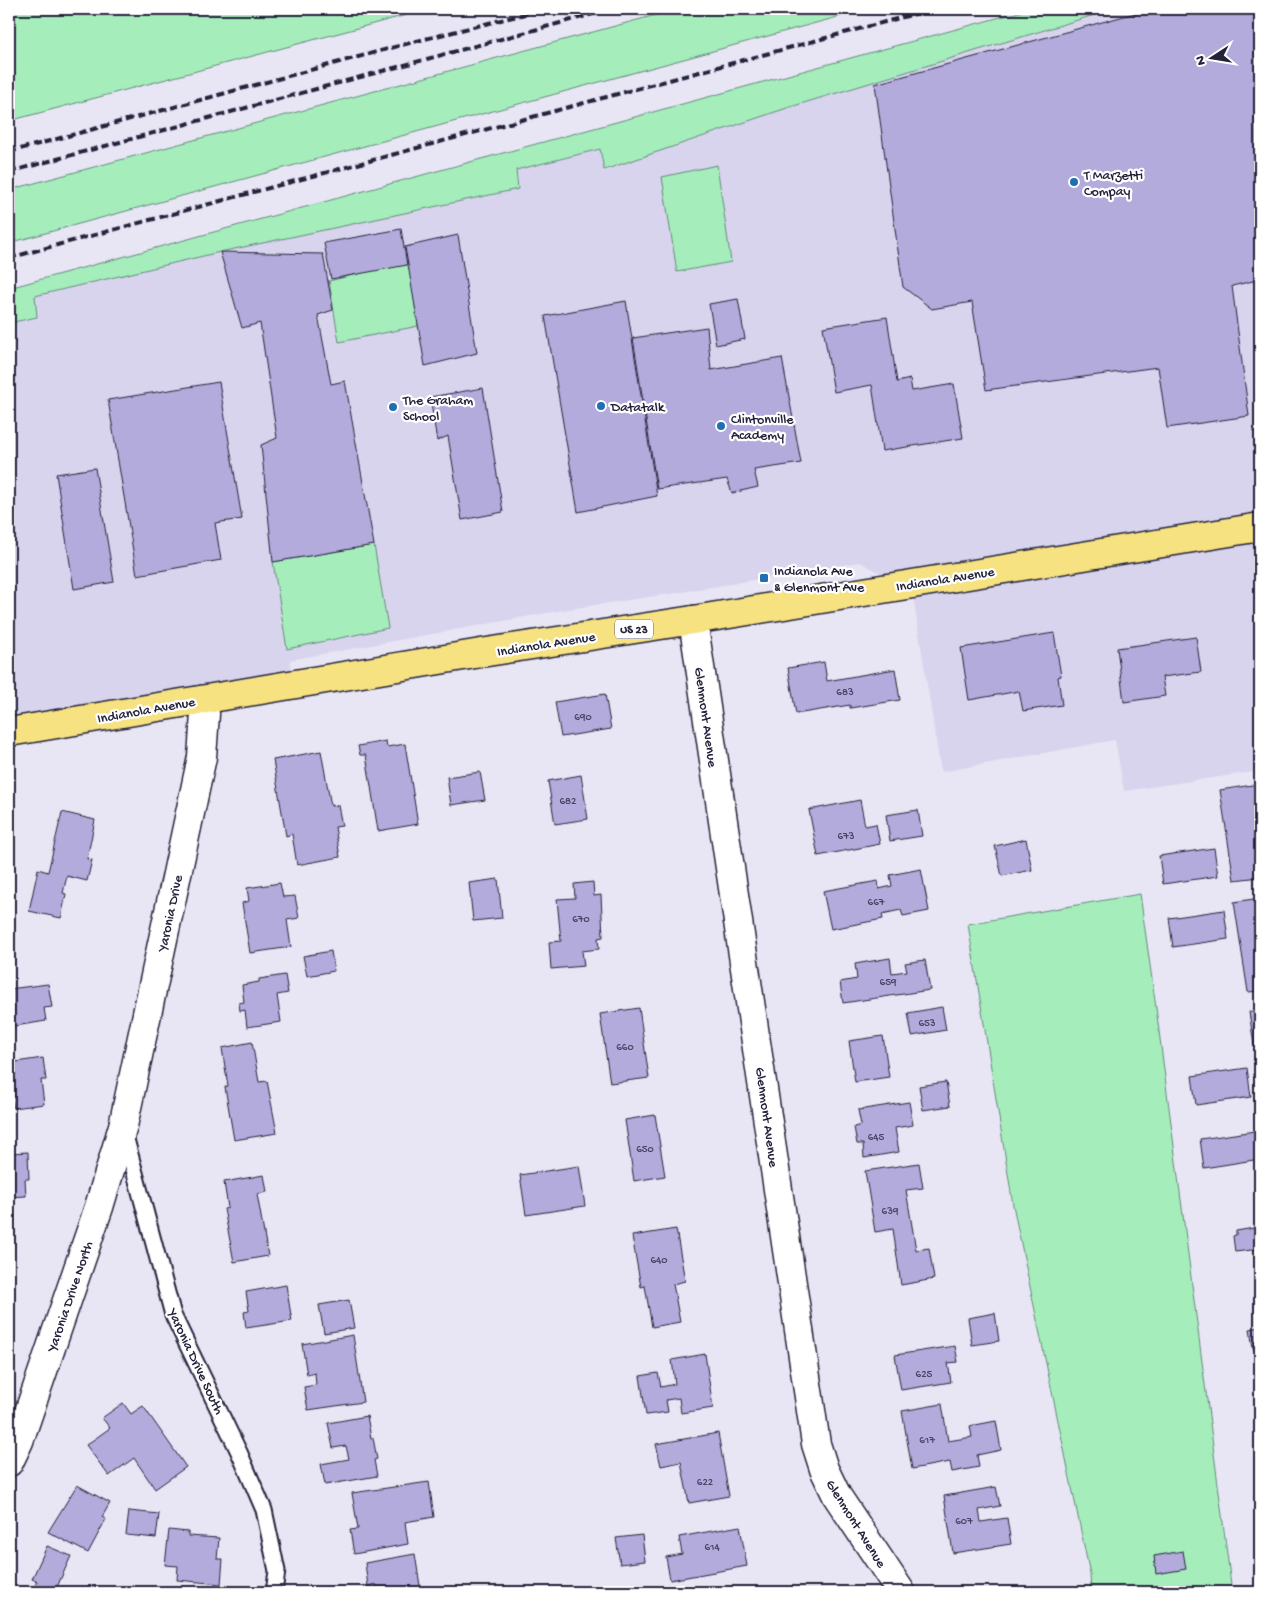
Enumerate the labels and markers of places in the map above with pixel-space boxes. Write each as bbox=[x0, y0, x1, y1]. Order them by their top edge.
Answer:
place label: T Marzetti Compay bbox=[1083, 168, 1143, 201]
marker: T Marzetti Compay bbox=[1068, 176, 1080, 188]
place label: The Graham School bbox=[402, 393, 473, 426]
marker: Datatalk bbox=[595, 400, 607, 412]
place label: Datatalk bbox=[610, 400, 666, 417]
marker: The Graham School bbox=[387, 401, 399, 413]
place label: Clintonville Academy bbox=[731, 412, 794, 445]
marker: Clintonville Academy bbox=[715, 420, 727, 432]
place label: Indianola Ave & Glenmont Ave bbox=[774, 564, 865, 597]
marker: Indianola Ave & Glenmont Ave bbox=[758, 572, 770, 584]

